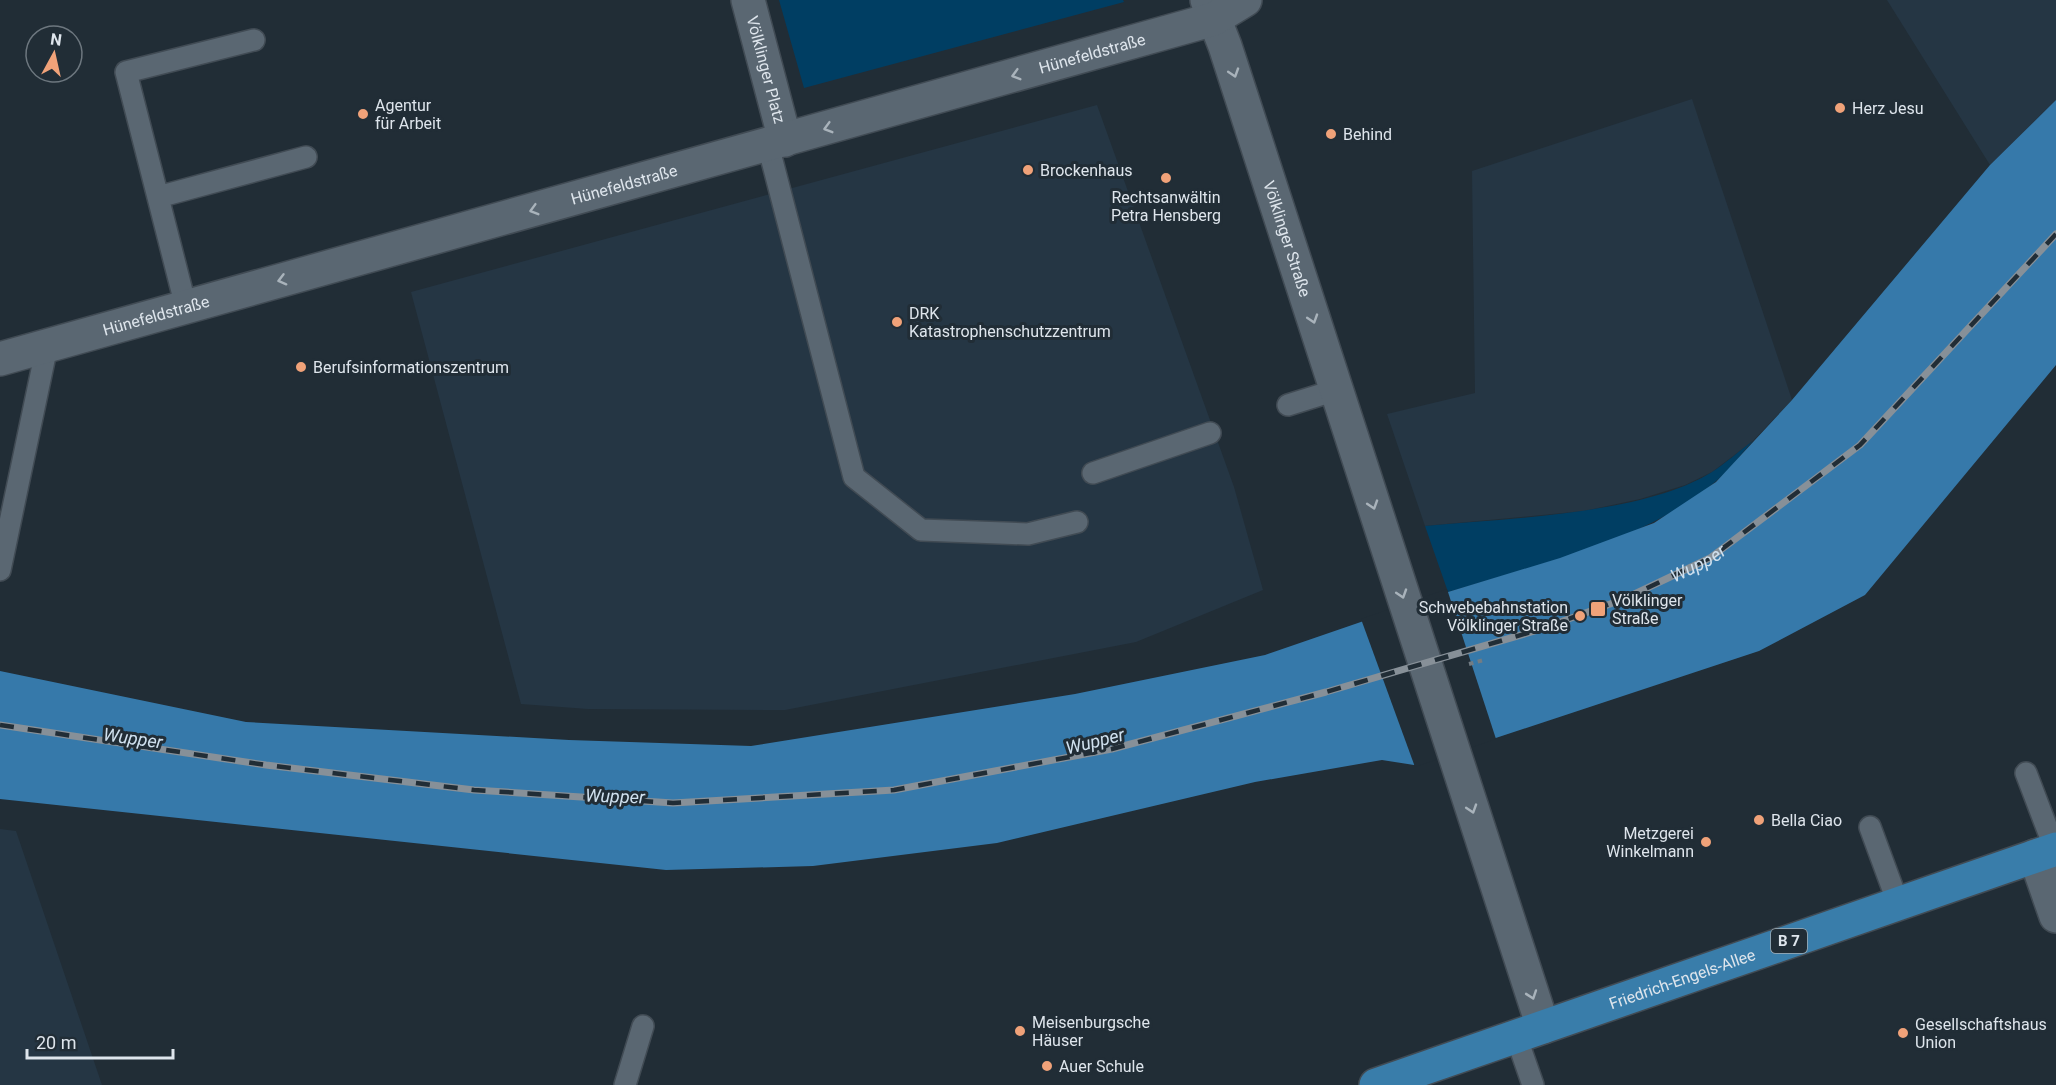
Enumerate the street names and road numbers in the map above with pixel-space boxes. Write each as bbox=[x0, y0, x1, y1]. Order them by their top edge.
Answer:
street label: Völklinger Platz bbox=[743, 14, 790, 125]
street label: Hünefeldstraße bbox=[1037, 29, 1147, 77]
street label: Hünefeldstraße bbox=[569, 160, 679, 208]
street label: Völklinger Straße bbox=[1260, 178, 1315, 299]
street label: Hünefeldstraße bbox=[101, 291, 211, 339]
road number: B 7 bbox=[1771, 929, 1807, 953]
street label: Friedrich-Engels-Allee bbox=[1606, 945, 1758, 1013]

